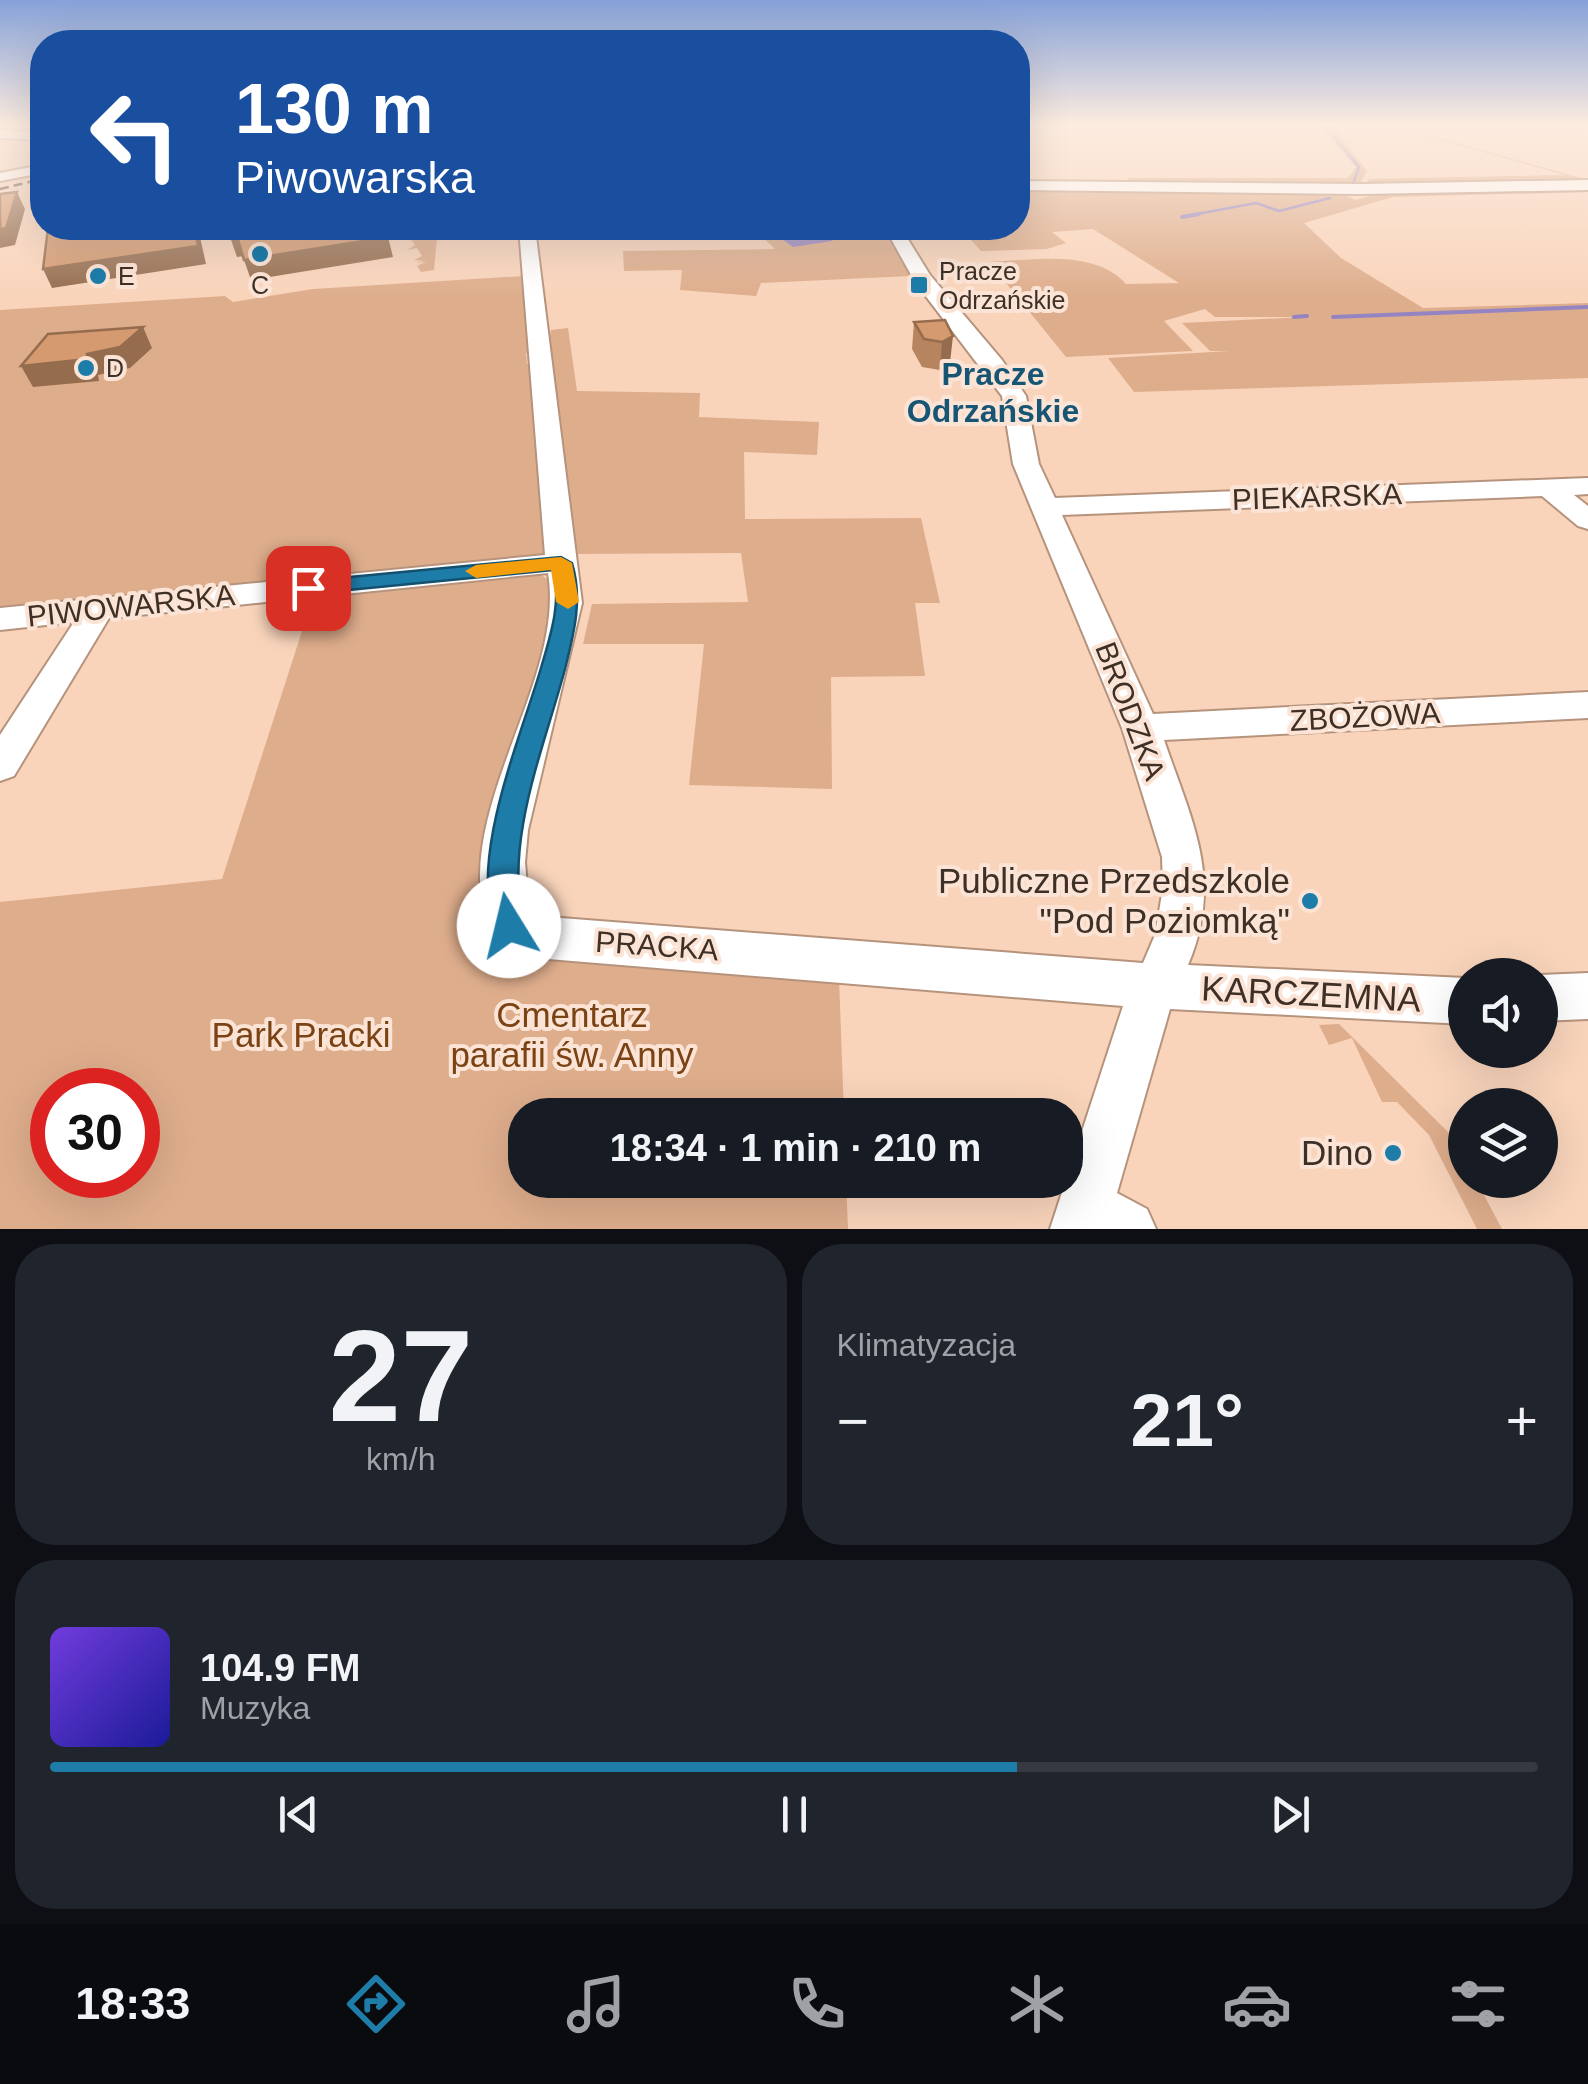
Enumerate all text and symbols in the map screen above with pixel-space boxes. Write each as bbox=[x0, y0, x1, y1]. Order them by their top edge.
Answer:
icon: left bbox=[70, 70, 200, 200]
text: 130 m bbox=[235, 70, 433, 148]
text: Piwowarska bbox=[235, 152, 475, 203]
marker: C bbox=[249, 243, 271, 265]
place label: Pracze Odrzańskie bbox=[939, 257, 1065, 314]
place label: E bbox=[118, 262, 135, 290]
marker: E bbox=[87, 265, 109, 287]
place label: C bbox=[251, 271, 269, 299]
marker: Pracze Odrzańskie bbox=[908, 274, 930, 296]
place label: D bbox=[106, 354, 124, 382]
district label: Pracze Odrzańskie bbox=[907, 356, 1079, 429]
marker: D bbox=[75, 357, 97, 379]
street label: PIEKARSKA bbox=[1231, 477, 1403, 516]
pin bbox=[266, 546, 351, 631]
icon: arrive bbox=[281, 561, 336, 616]
street label: PIWOWARSKA bbox=[25, 578, 237, 633]
street label: BRODZKA bbox=[1089, 637, 1172, 784]
street label: ZBOŻOWA bbox=[1289, 696, 1441, 737]
place label: Publiczne Przedszkole "Pod Poziomką" bbox=[938, 861, 1290, 940]
position arrow bbox=[457, 874, 561, 978]
marker: Publiczne Przedszkole "Pod Poziomką" bbox=[1299, 890, 1321, 912]
street label: PRACKA bbox=[594, 925, 720, 966]
map controls bbox=[1448, 958, 1558, 1198]
button: sound bbox=[1448, 958, 1558, 1068]
street label: KARCZEMNA bbox=[1200, 968, 1422, 1019]
park label: Cmentarz parafii św. Anny bbox=[450, 995, 694, 1074]
park label: Park Pracki bbox=[212, 1015, 390, 1054]
speed limit sign: 30 bbox=[30, 1068, 160, 1198]
button: layers bbox=[1448, 1088, 1558, 1198]
text: 18:34 · 1 min · 210 m bbox=[610, 1127, 981, 1169]
place label: Dino bbox=[1301, 1133, 1373, 1172]
marker: Dino bbox=[1382, 1142, 1404, 1164]
text: 27 bbox=[328, 1303, 473, 1449]
text: Klimatyzacja bbox=[837, 1327, 1016, 1363]
text: 21° bbox=[1131, 1378, 1244, 1462]
text: − bbox=[837, 1390, 869, 1452]
text: + bbox=[1506, 1390, 1538, 1452]
text: km/h bbox=[366, 1441, 435, 1477]
text: 104.9 FM bbox=[200, 1647, 361, 1689]
text: Muzyka bbox=[200, 1690, 310, 1726]
icon: previous bbox=[271, 1787, 326, 1842]
icon: pause bbox=[767, 1787, 822, 1842]
icon: next bbox=[1263, 1787, 1318, 1842]
icon: directions bbox=[341, 1969, 411, 2039]
icon: music bbox=[561, 1969, 631, 2039]
icon: phone bbox=[782, 1969, 852, 2039]
icon: climate bbox=[1002, 1969, 1072, 2039]
icon: car bbox=[1222, 1969, 1292, 2039]
icon: filters bbox=[1443, 1969, 1513, 2039]
text: 18:33 bbox=[75, 1978, 190, 2029]

